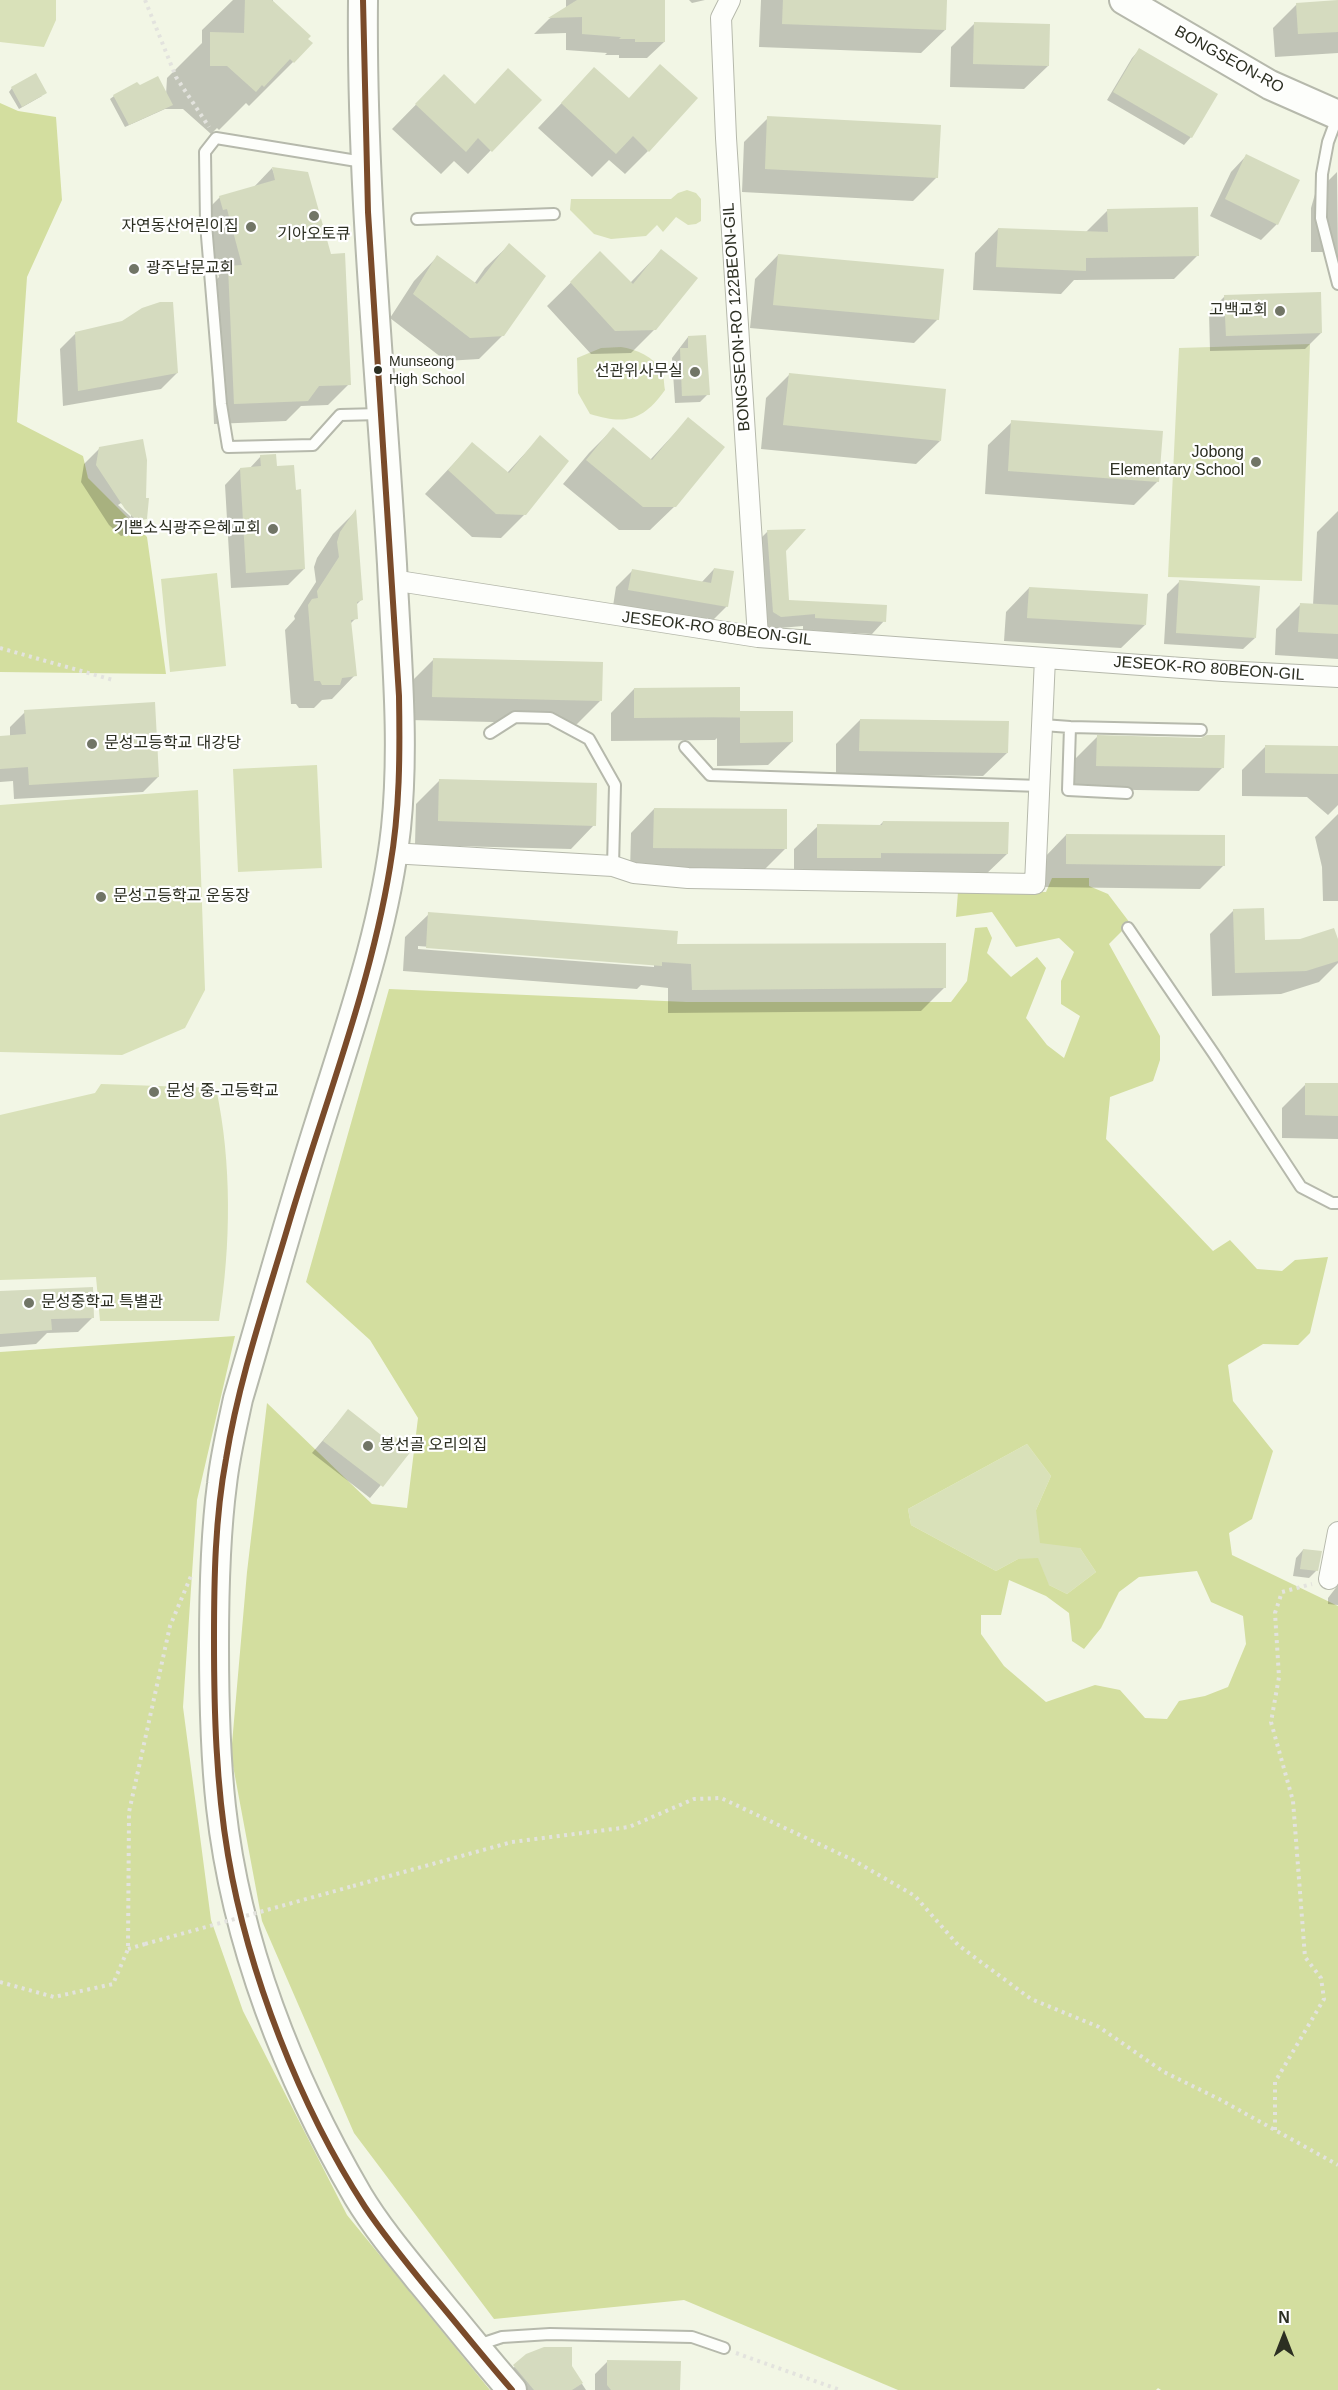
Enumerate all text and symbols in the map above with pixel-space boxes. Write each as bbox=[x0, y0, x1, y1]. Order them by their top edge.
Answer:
street label: BONGSEON-RO bbox=[1171, 22, 1287, 98]
street label: BONGSEON-RO 122BEON-GIL bbox=[719, 202, 755, 432]
marker: 기아오토큐 bbox=[307, 209, 321, 223]
place label: 자연동산어린이집 bbox=[121, 217, 239, 237]
marker: 자연동산어린이집 bbox=[244, 220, 258, 234]
place label: 기아오토큐 bbox=[277, 225, 351, 245]
place label: 광주남문교회 bbox=[146, 259, 234, 279]
marker: 광주남문교회 bbox=[127, 262, 141, 276]
place label: 고백교회 bbox=[1209, 301, 1268, 321]
marker: 고백교회 bbox=[1273, 304, 1287, 318]
place label: Munseong High School bbox=[389, 354, 464, 386]
place label: 선관위사무실 bbox=[595, 362, 683, 382]
marker: Munseong High School bbox=[372, 364, 384, 376]
marker: 선관위사무실 bbox=[688, 365, 702, 379]
place label: Jobong Elementary School bbox=[1110, 443, 1244, 481]
marker: Jobong Elementary School bbox=[1249, 455, 1263, 469]
place label: 기쁜소식광주은혜교회 bbox=[114, 519, 261, 539]
marker: 기쁜소식광주은혜교회 bbox=[266, 522, 280, 536]
street label: JESEOK-RO 80BEON-GIL bbox=[621, 608, 813, 650]
street label: JESEOK-RO 80BEON-GIL bbox=[1113, 653, 1305, 685]
place label: 문성고등학교 대강당 bbox=[104, 734, 241, 754]
marker: 문성고등학교 대강당 bbox=[85, 737, 99, 751]
place label: 문성고등학교 운동장 bbox=[113, 887, 250, 907]
marker: 문성고등학교 운동장 bbox=[94, 890, 108, 904]
place label: 문성 중-고등학교 bbox=[166, 1082, 279, 1102]
marker: 문성 중-고등학교 bbox=[147, 1085, 161, 1099]
place label: 문성중학교 특별관 bbox=[41, 1293, 163, 1313]
marker: 문성중학교 특별관 bbox=[22, 1296, 36, 1310]
place label: 봉선골 오리의집 bbox=[380, 1436, 487, 1456]
marker: 봉선골 오리의집 bbox=[361, 1439, 375, 1453]
north arrow bbox=[1254, 2306, 1314, 2366]
text: N bbox=[1278, 2309, 1290, 2326]

